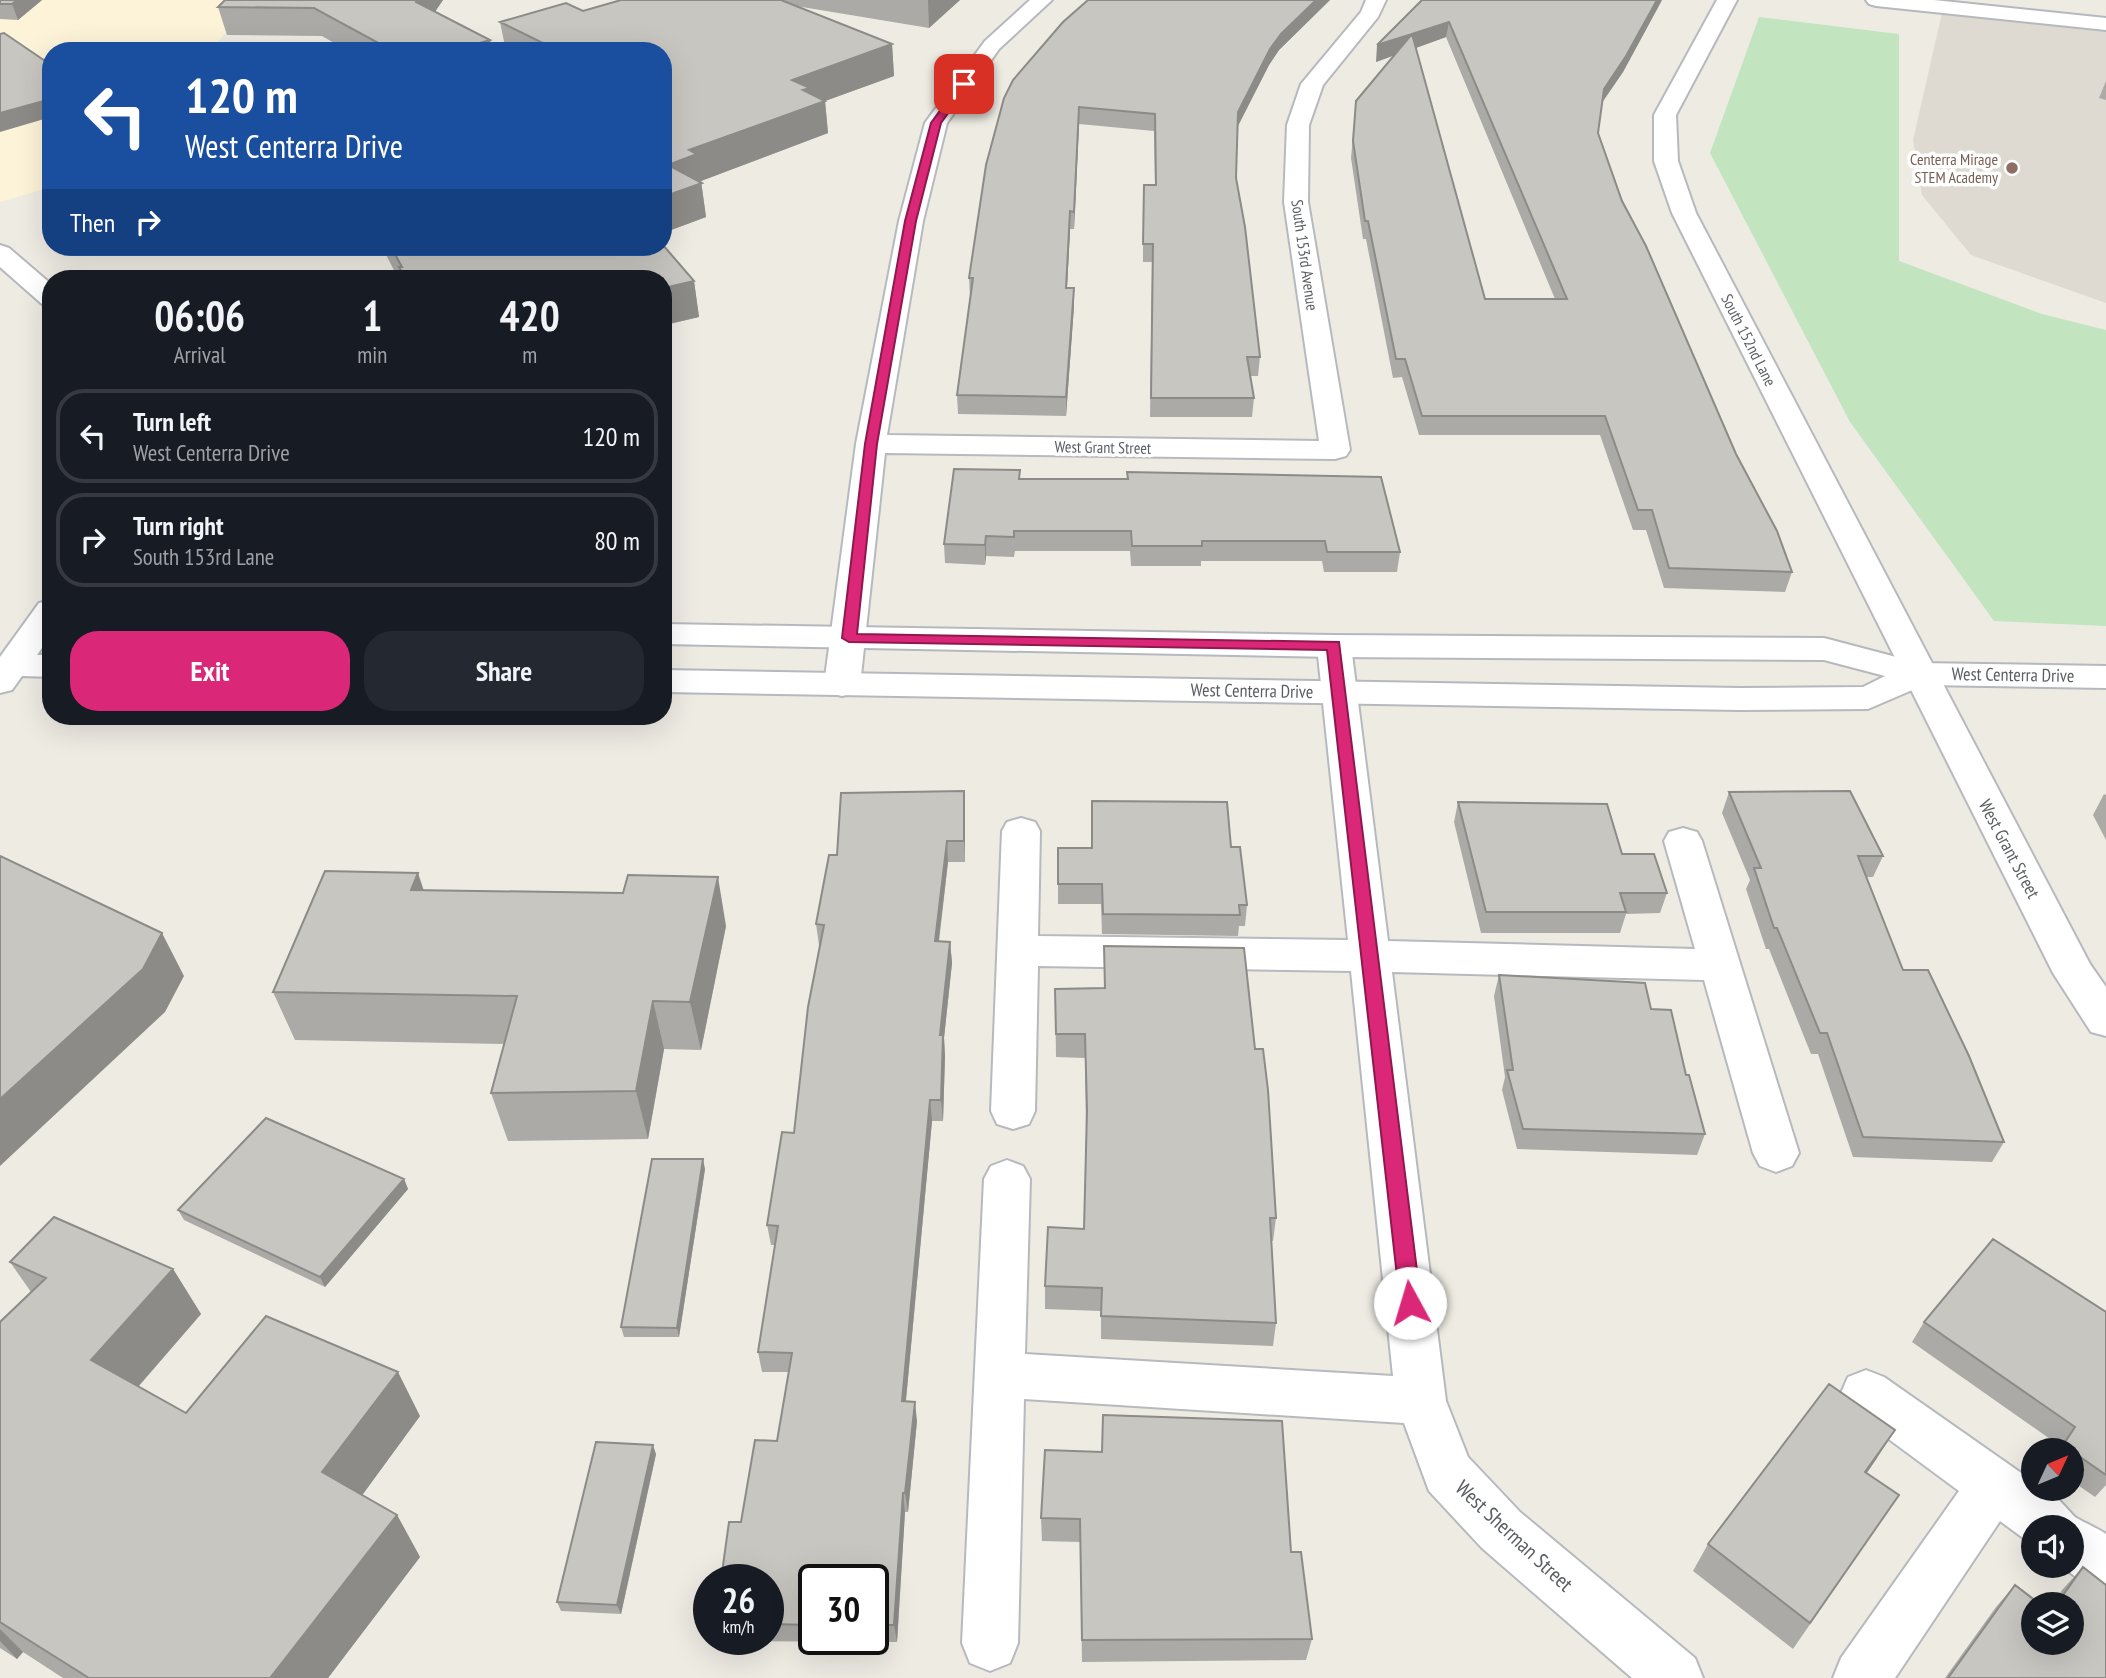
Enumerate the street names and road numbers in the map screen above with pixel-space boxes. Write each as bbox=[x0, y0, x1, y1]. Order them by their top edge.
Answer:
street label: South 153rd Avenue bbox=[1287, 198, 1323, 312]
street label: South 152nd Lane bbox=[1717, 290, 1781, 390]
street label: West Grant Street bbox=[1055, 436, 1152, 458]
street label: West Centerra Drive bbox=[1951, 662, 2075, 687]
street label: West Centerra Drive bbox=[1190, 678, 1314, 703]
street label: West Grant Street bbox=[1974, 795, 2045, 902]
street label: West Sherman Street bbox=[1450, 1474, 1579, 1597]

